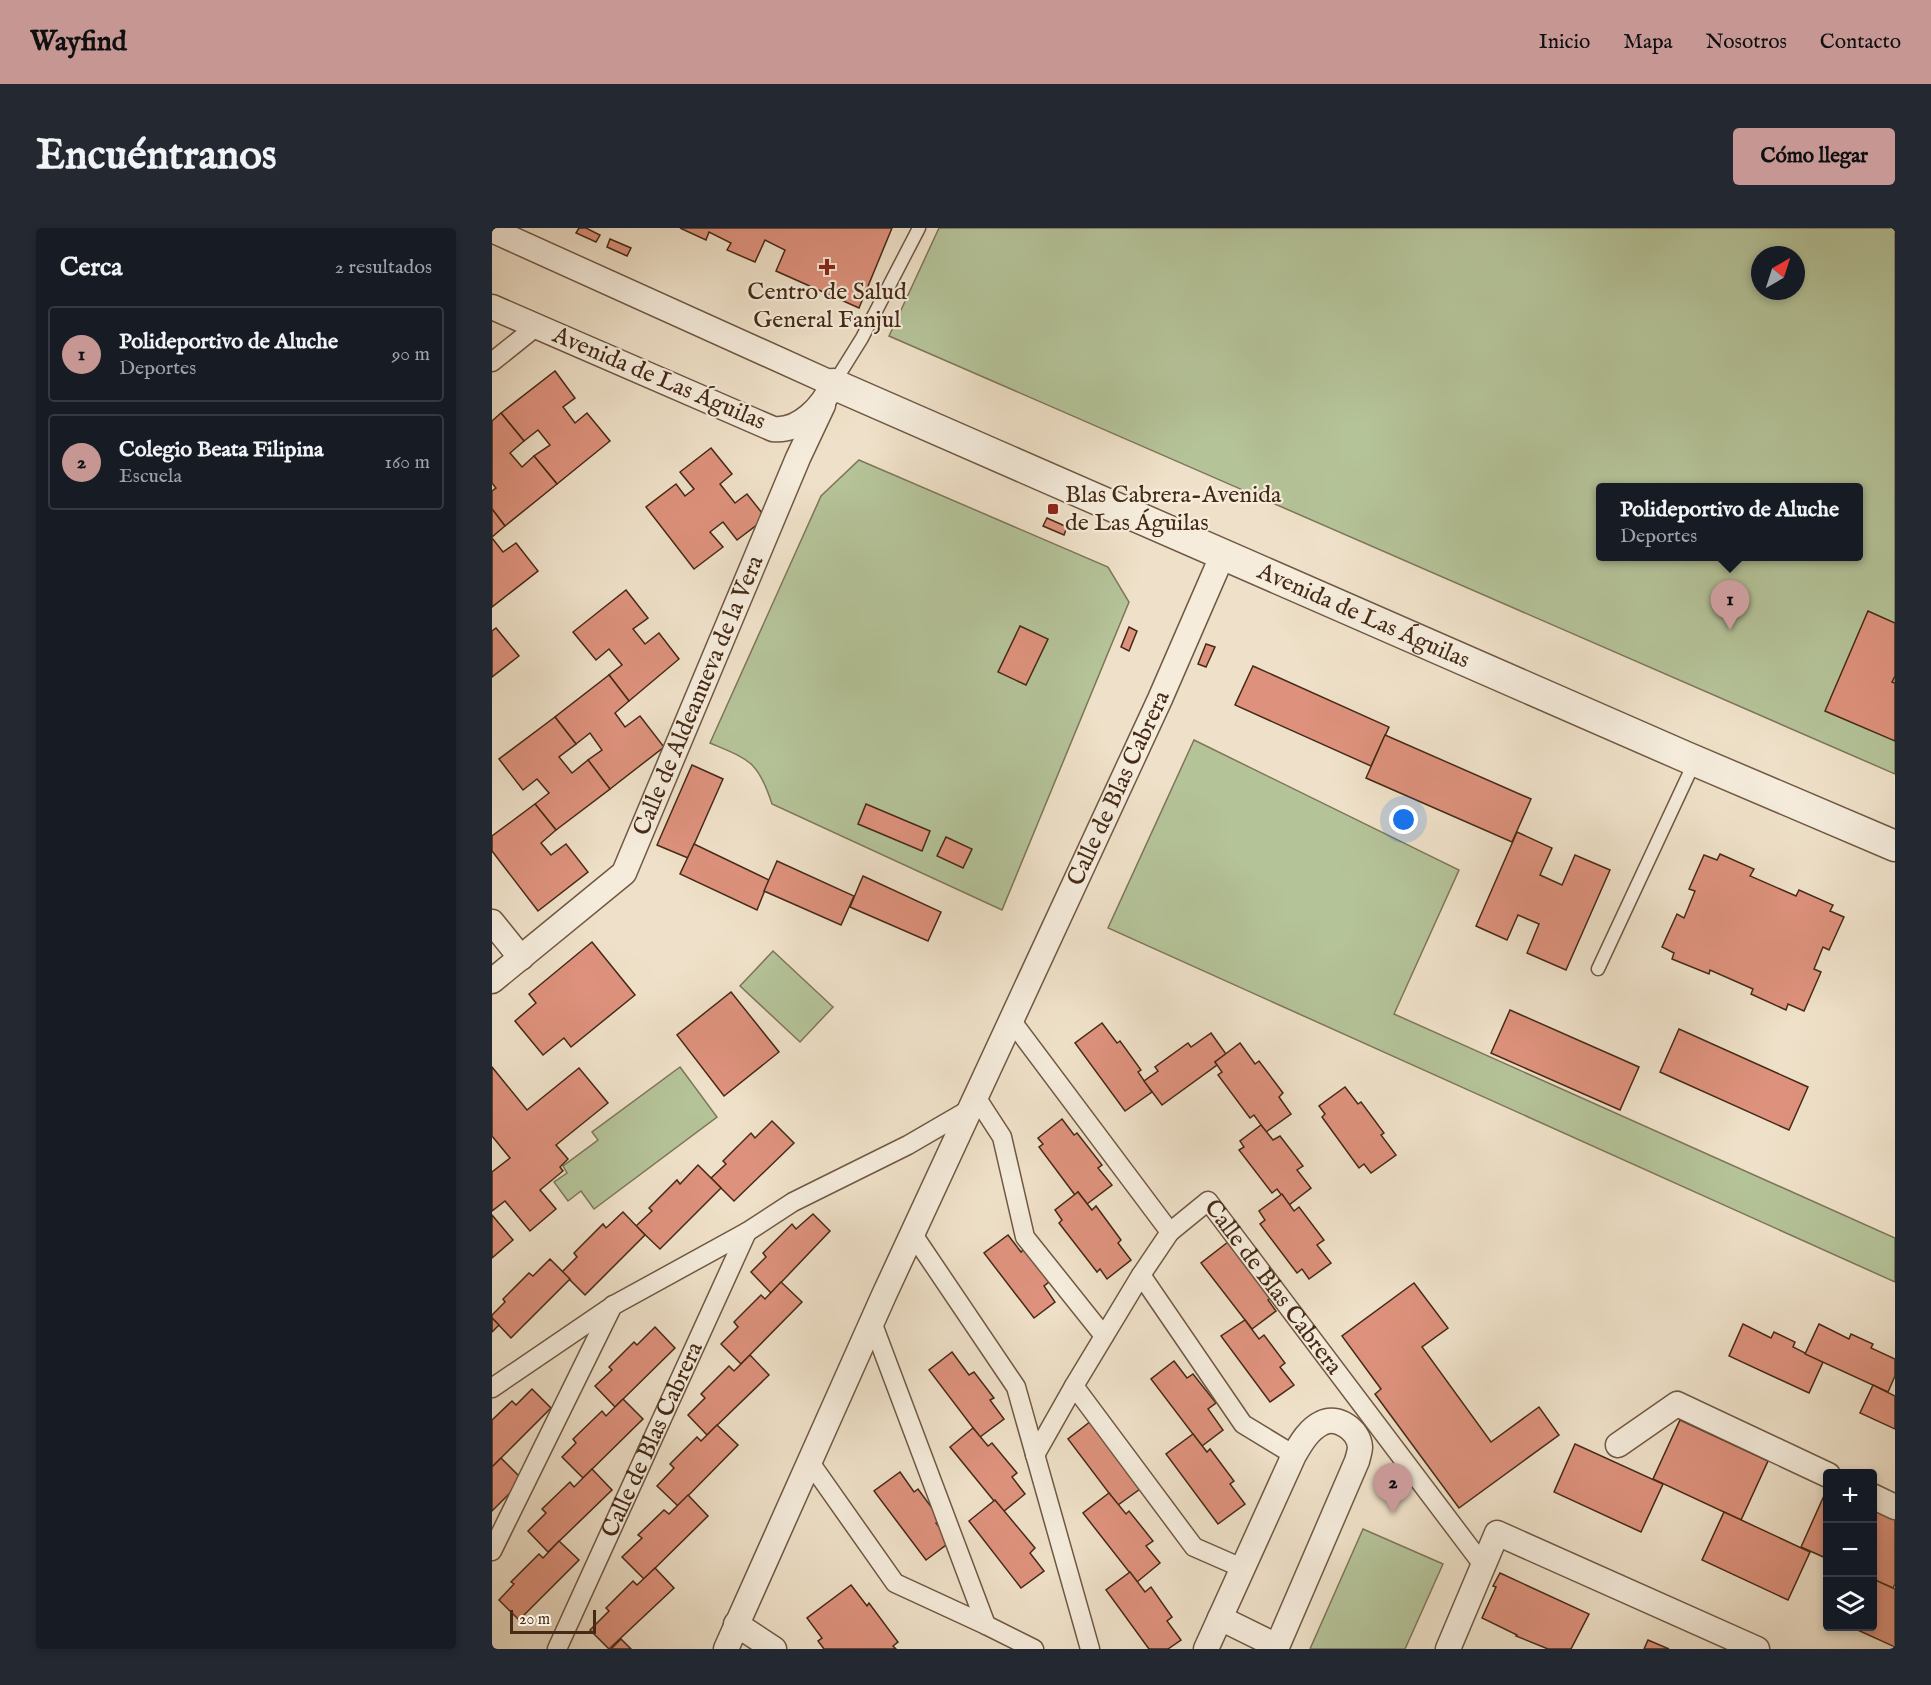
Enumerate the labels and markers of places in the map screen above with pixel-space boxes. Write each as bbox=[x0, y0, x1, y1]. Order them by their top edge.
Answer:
marker: Centro de Salud General Fanjul bbox=[818, 258, 836, 276]
place label: Centro de Salud General Fanjul bbox=[747, 277, 907, 336]
place label: Blas Cabrera-Avenida de Las Águilas bbox=[1065, 480, 1282, 539]
marker: Blas Cabrera-Avenida de Las Águilas bbox=[1046, 502, 1060, 516]
pin: 1 bbox=[1710, 580, 1750, 630]
pin: 2 bbox=[1374, 1464, 1412, 1513]

